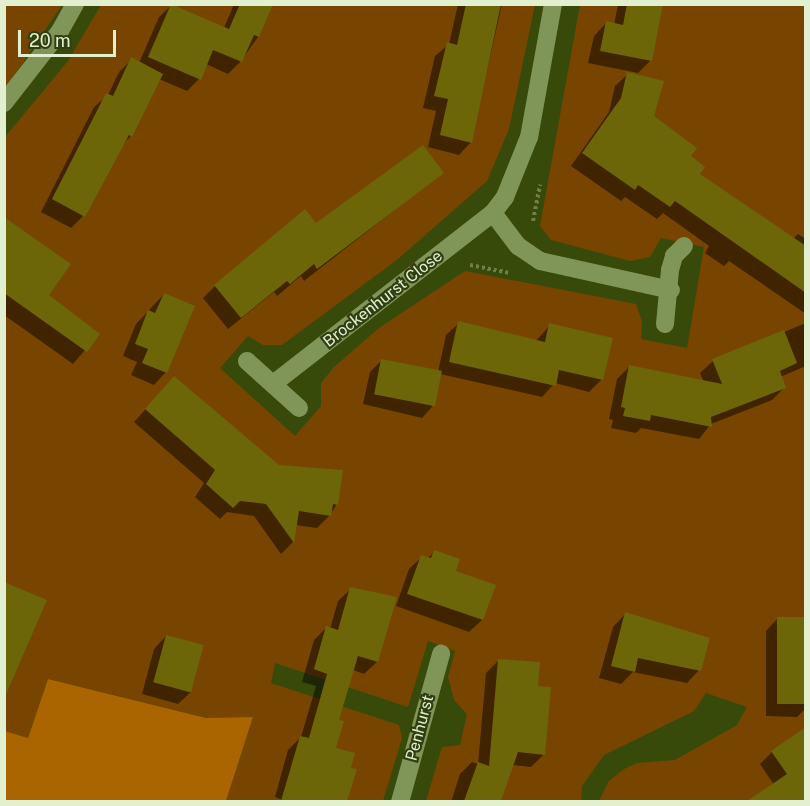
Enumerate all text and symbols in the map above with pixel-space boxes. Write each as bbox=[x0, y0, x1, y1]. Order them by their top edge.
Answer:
scale bar bbox=[21, 18, 118, 56]
text: 20 m bbox=[29, 30, 71, 51]
street label: Brockenhurst Close bbox=[320, 247, 446, 351]
street label: Penhurst bbox=[402, 693, 438, 763]

